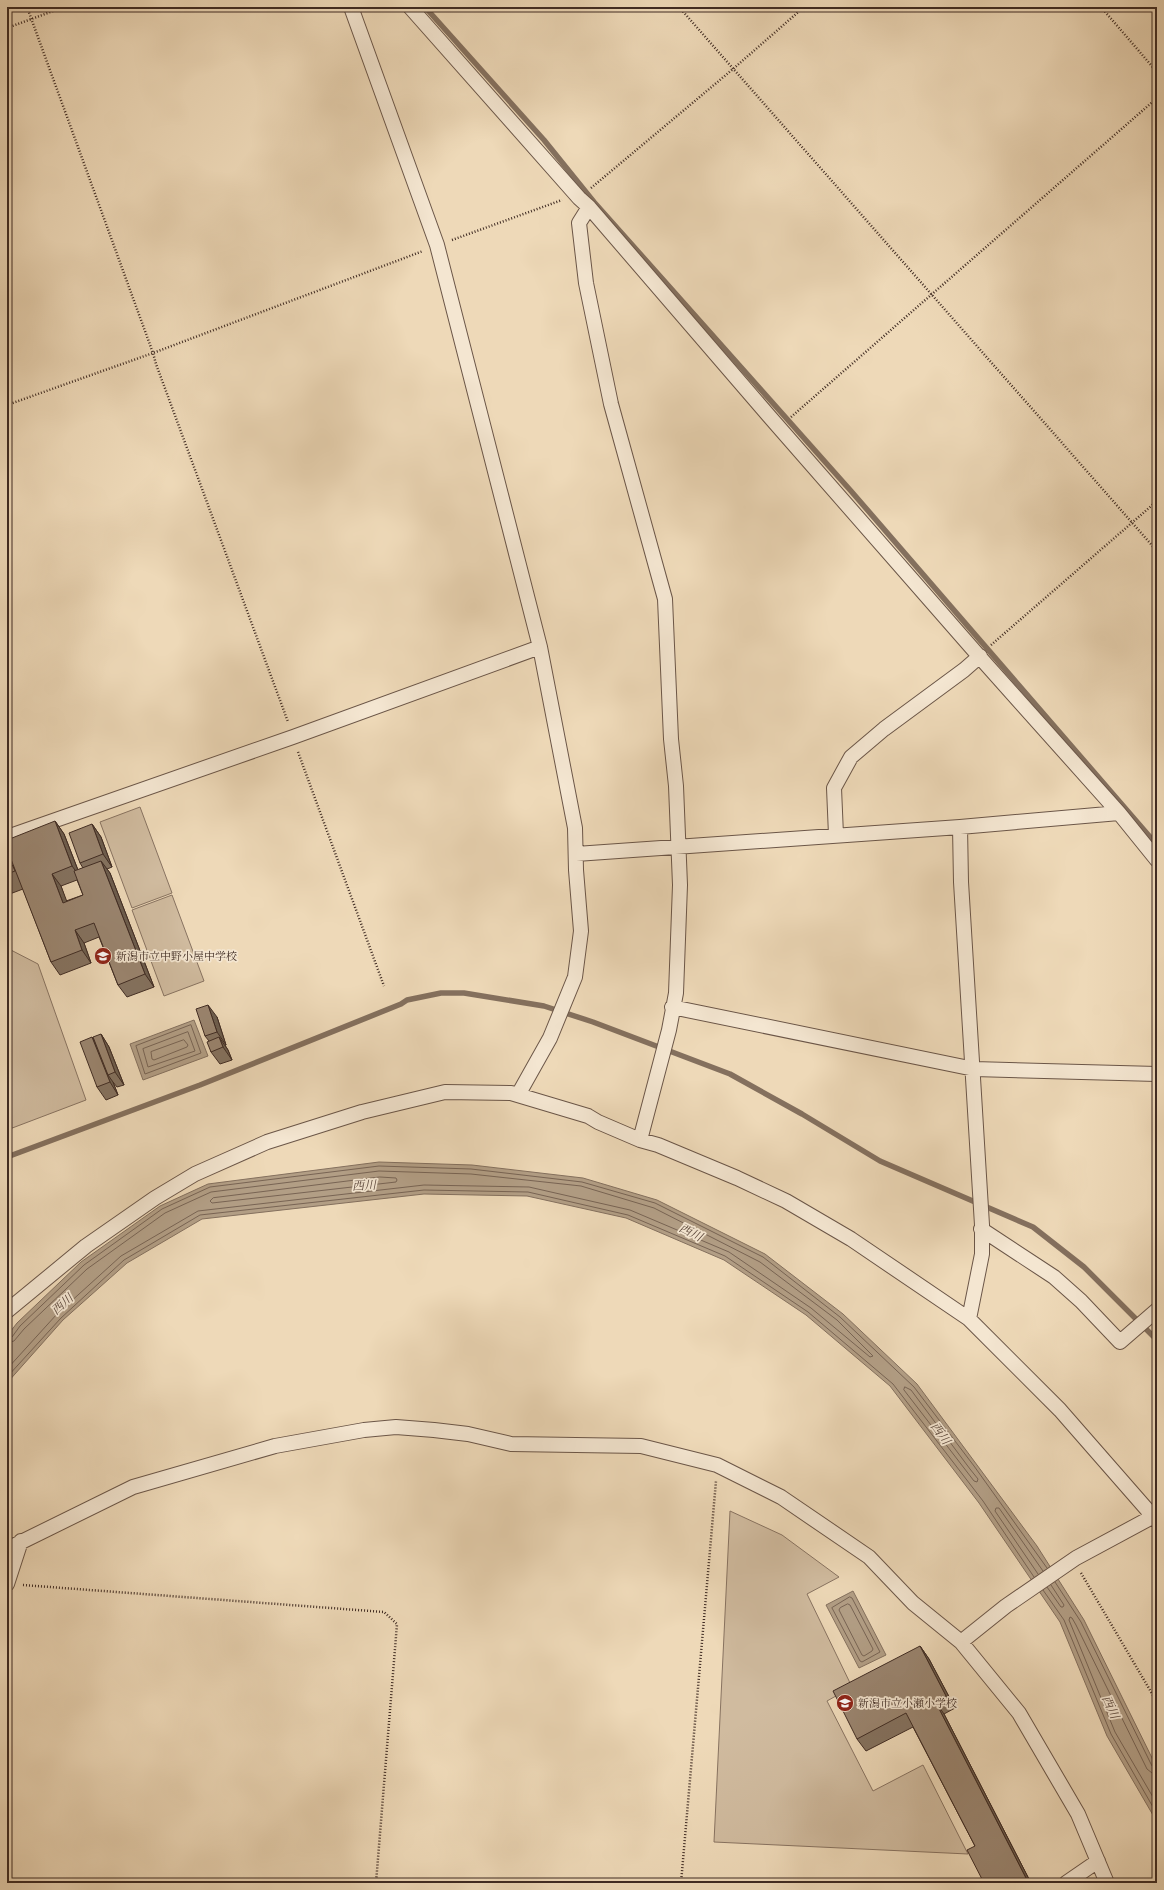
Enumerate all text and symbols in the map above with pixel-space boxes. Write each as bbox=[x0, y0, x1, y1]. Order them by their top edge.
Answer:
school or university icon: 新潟市立中野小屋中学校 bbox=[93, 946, 113, 966]
place label: 新潟市立中野小屋中学校 bbox=[116, 949, 237, 963]
water label: 西川 bbox=[352, 1177, 378, 1193]
water label: 西川 bbox=[677, 1220, 707, 1245]
water label: 西川 bbox=[48, 1289, 77, 1318]
water label: 西川 bbox=[928, 1419, 955, 1449]
school or university icon: 新潟市立小瀬小学校 bbox=[835, 1693, 855, 1713]
water label: 西川 bbox=[1099, 1693, 1124, 1723]
place label: 新潟市立小瀬小学校 bbox=[858, 1696, 957, 1710]

